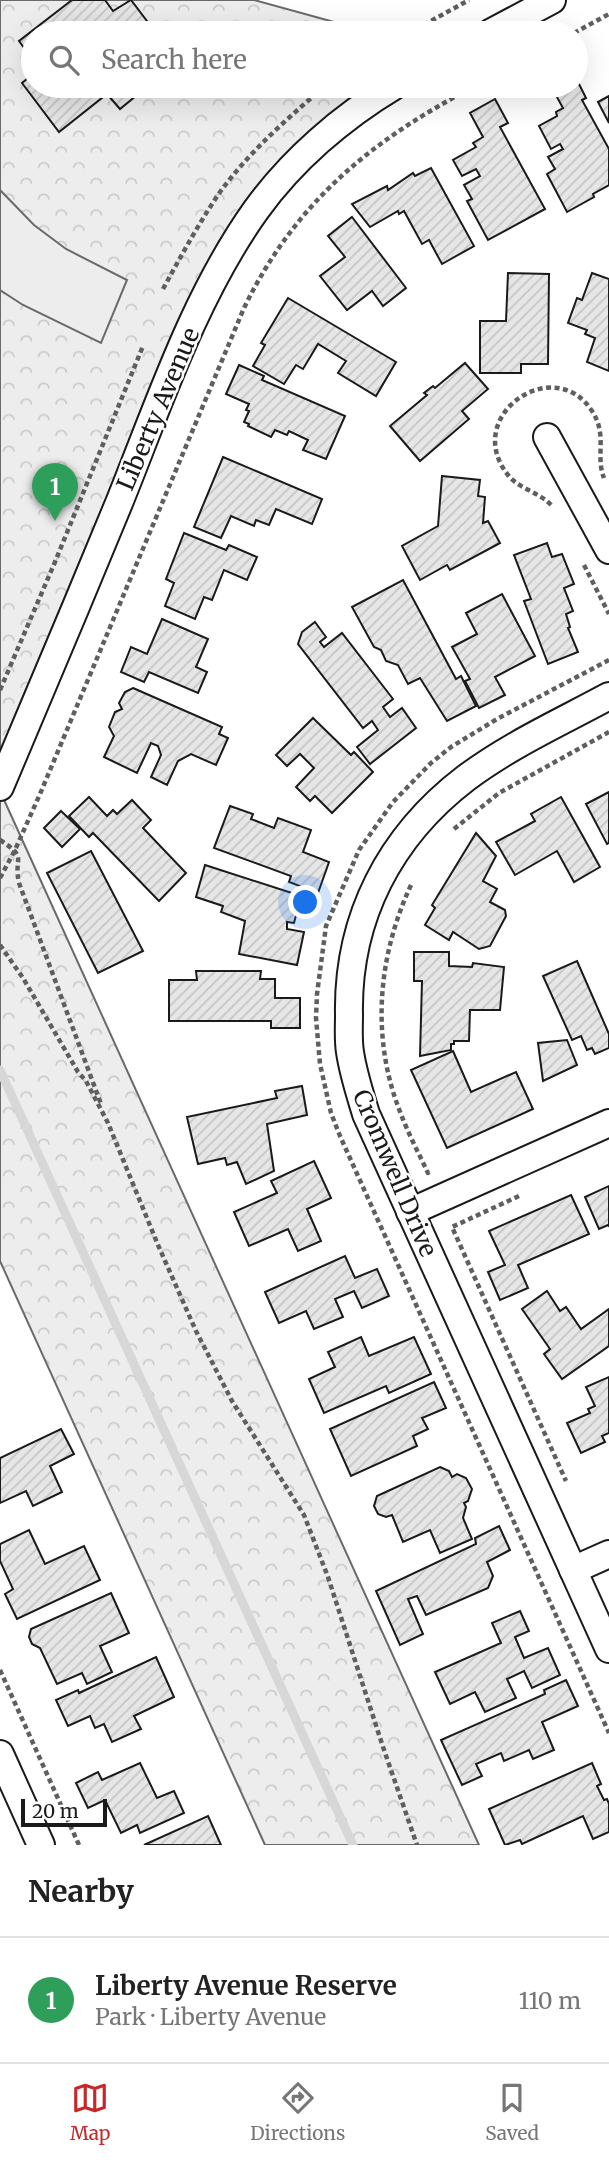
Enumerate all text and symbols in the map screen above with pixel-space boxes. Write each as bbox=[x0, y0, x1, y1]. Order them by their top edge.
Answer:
search box bbox=[21, 21, 588, 98]
icon: search bbox=[45, 41, 83, 79]
text: Search here bbox=[101, 43, 247, 76]
street label: Liberty Avenue bbox=[110, 323, 206, 495]
pin: 1 bbox=[32, 463, 78, 521]
your location bbox=[288, 885, 322, 919]
street label: Cromwell Drive bbox=[346, 1085, 444, 1261]
scale bar bbox=[21, 1796, 107, 1828]
text: 20 m bbox=[32, 1799, 79, 1823]
text: Nearby bbox=[28, 1872, 134, 1910]
text: Liberty Avenue Reserve bbox=[95, 1969, 397, 2002]
text: 1 bbox=[46, 1986, 56, 2015]
text: 110 m bbox=[519, 1986, 581, 2015]
text: Park · Liberty Avenue bbox=[95, 2002, 326, 2031]
tab: Map bbox=[70, 2079, 110, 2145]
tab: Directions bbox=[250, 2079, 345, 2145]
tab: Saved bbox=[485, 2079, 539, 2145]

